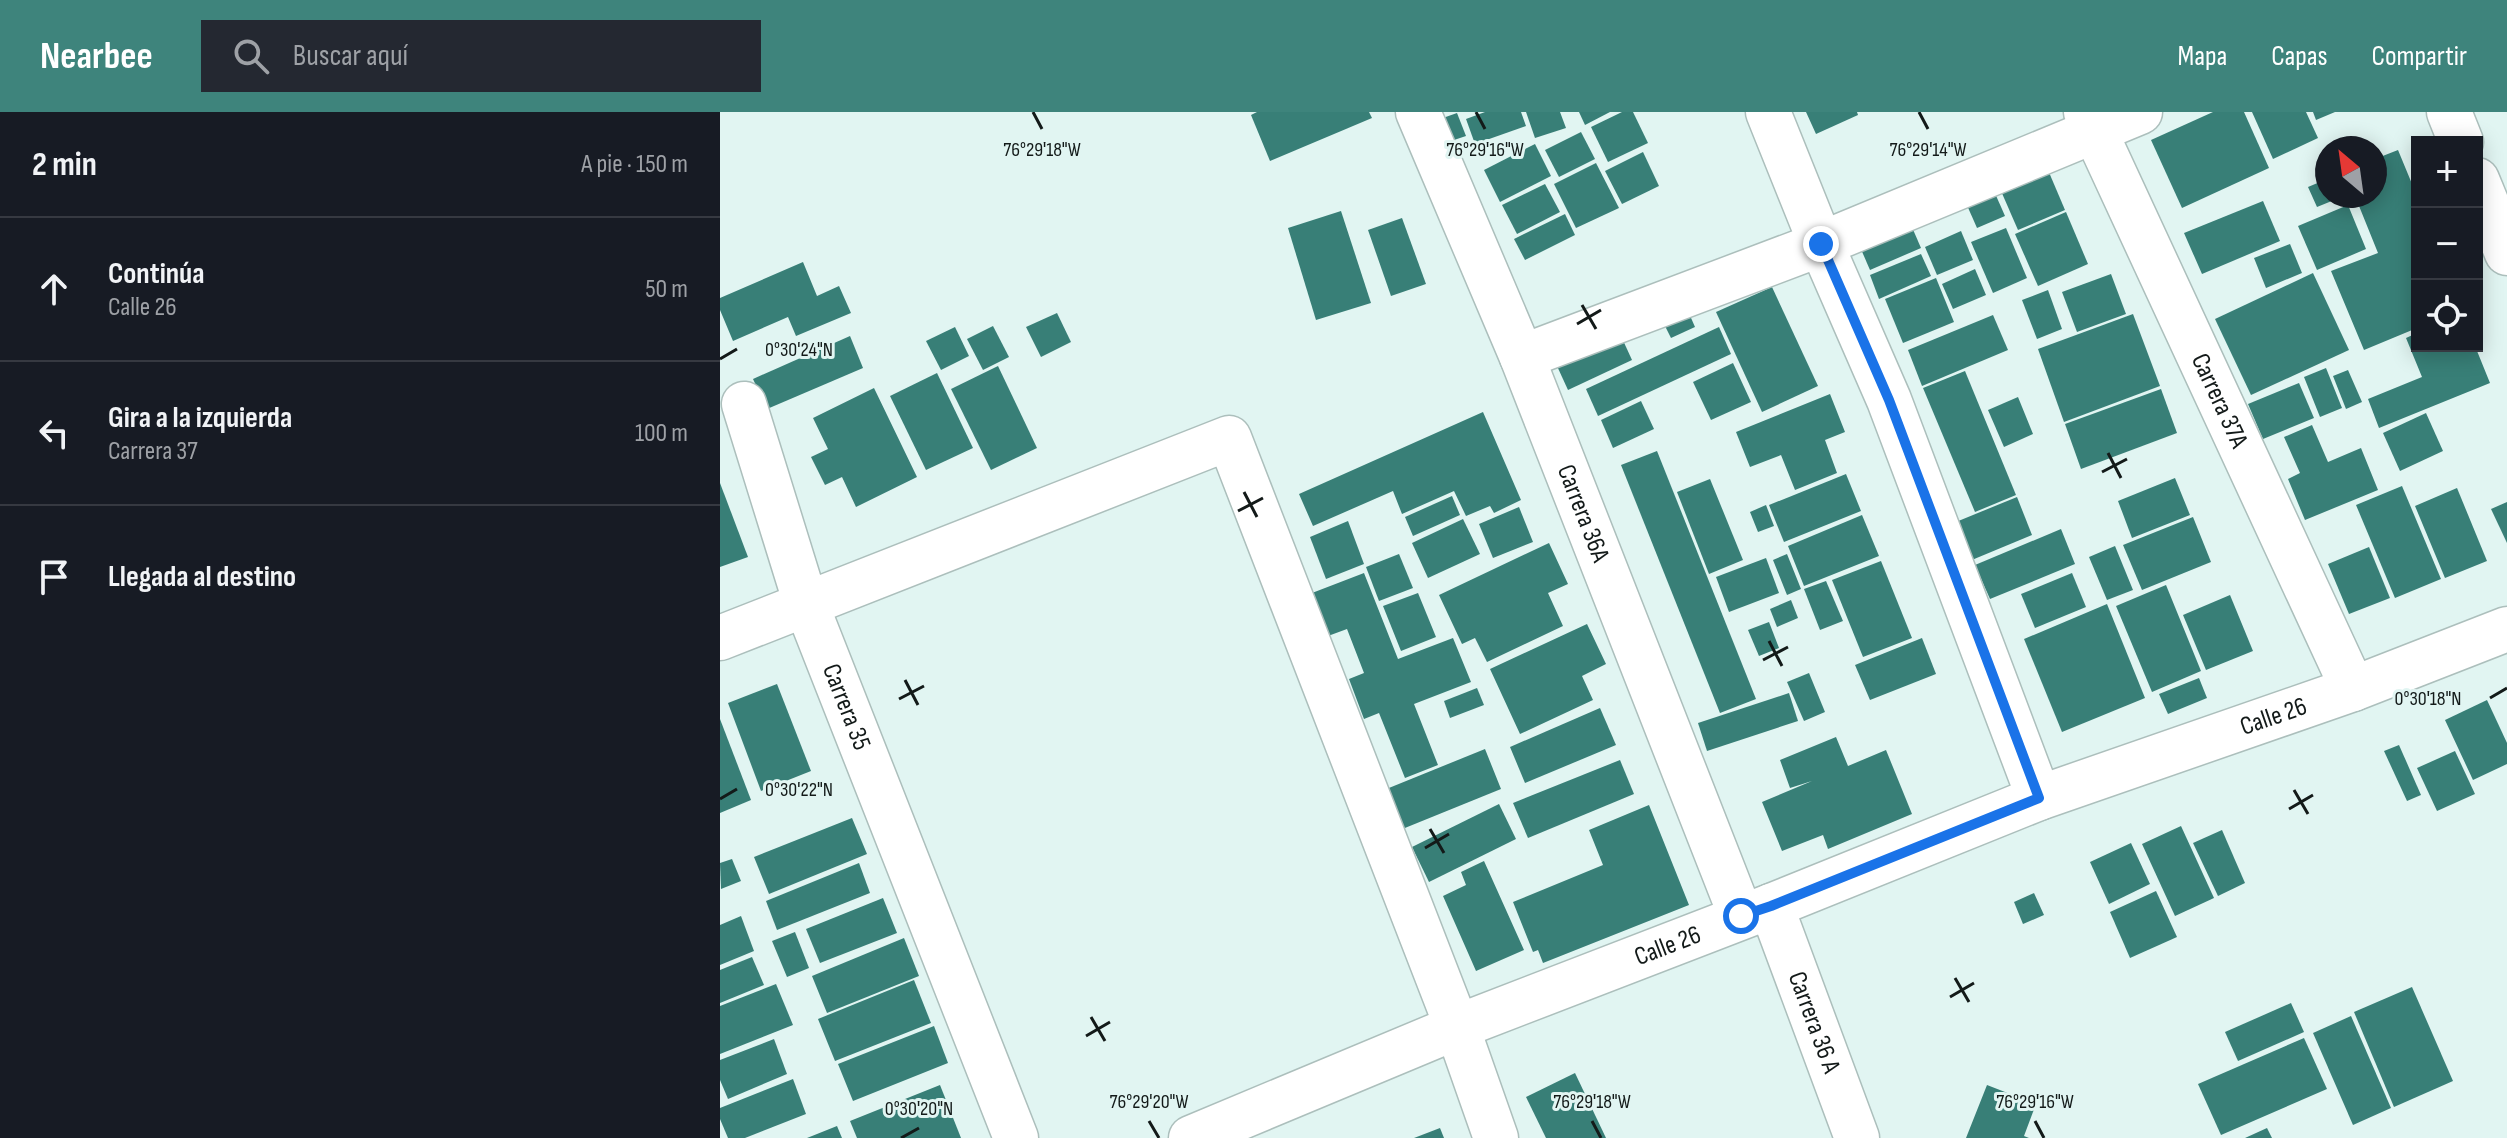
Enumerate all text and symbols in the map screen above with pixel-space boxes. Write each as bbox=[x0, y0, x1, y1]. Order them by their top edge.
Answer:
search box bbox=[201, 20, 761, 92]
text: Nearbee bbox=[40, 34, 153, 79]
icon: search bbox=[229, 34, 273, 78]
text: Buscar aquí bbox=[293, 38, 408, 74]
text: Mapa bbox=[2178, 40, 2227, 73]
text: Capas bbox=[2271, 40, 2328, 73]
text: Compartir bbox=[2372, 40, 2467, 73]
north arrow bbox=[2315, 136, 2387, 208]
map controls bbox=[2411, 136, 2483, 352]
button: + bbox=[2411, 136, 2483, 208]
text: 76°29'18"W bbox=[1003, 138, 1081, 162]
text: 76°29'16"W bbox=[1446, 138, 1524, 162]
text: 76°29'14"W bbox=[1889, 138, 1967, 162]
text: 2 min bbox=[32, 144, 97, 185]
text: A pie · 150 m bbox=[581, 149, 688, 180]
button: − bbox=[2411, 208, 2483, 280]
route end bbox=[1803, 226, 1839, 262]
text: Continúa bbox=[108, 256, 204, 292]
icon: ahead bbox=[32, 267, 76, 311]
text: 50 m bbox=[645, 274, 688, 305]
button: locate bbox=[2411, 280, 2483, 352]
text: Calle 26 bbox=[108, 292, 177, 323]
text: 0°30'24"N bbox=[765, 338, 833, 362]
street label: Carrera 37A bbox=[2184, 349, 2255, 453]
text: Gira a la izquierda bbox=[108, 400, 292, 436]
icon: left bbox=[32, 411, 76, 455]
text: 100 m bbox=[635, 418, 688, 449]
text: Carrera 37 bbox=[108, 436, 198, 467]
street label: Carrera 36A bbox=[1550, 460, 1617, 567]
icon: arrive bbox=[32, 555, 76, 599]
text: Llegada al destino bbox=[108, 559, 296, 595]
street label: Carrera 35 bbox=[816, 660, 877, 754]
text: 0°30'18"N bbox=[2395, 687, 2461, 711]
street label: Calle 26 bbox=[2236, 691, 2311, 742]
text: 0°30'22"N bbox=[765, 778, 833, 802]
route start bbox=[1723, 898, 1759, 934]
street label: Calle 26 bbox=[1630, 919, 1705, 973]
street label: Carrera 36 A bbox=[1781, 967, 1847, 1078]
text: 76°29'20"W bbox=[1110, 1090, 1188, 1114]
text: 76°29'18"W bbox=[1553, 1090, 1631, 1114]
text: 76°29'16"W bbox=[1996, 1090, 2074, 1114]
text: 0°30'20"N bbox=[885, 1097, 953, 1121]

